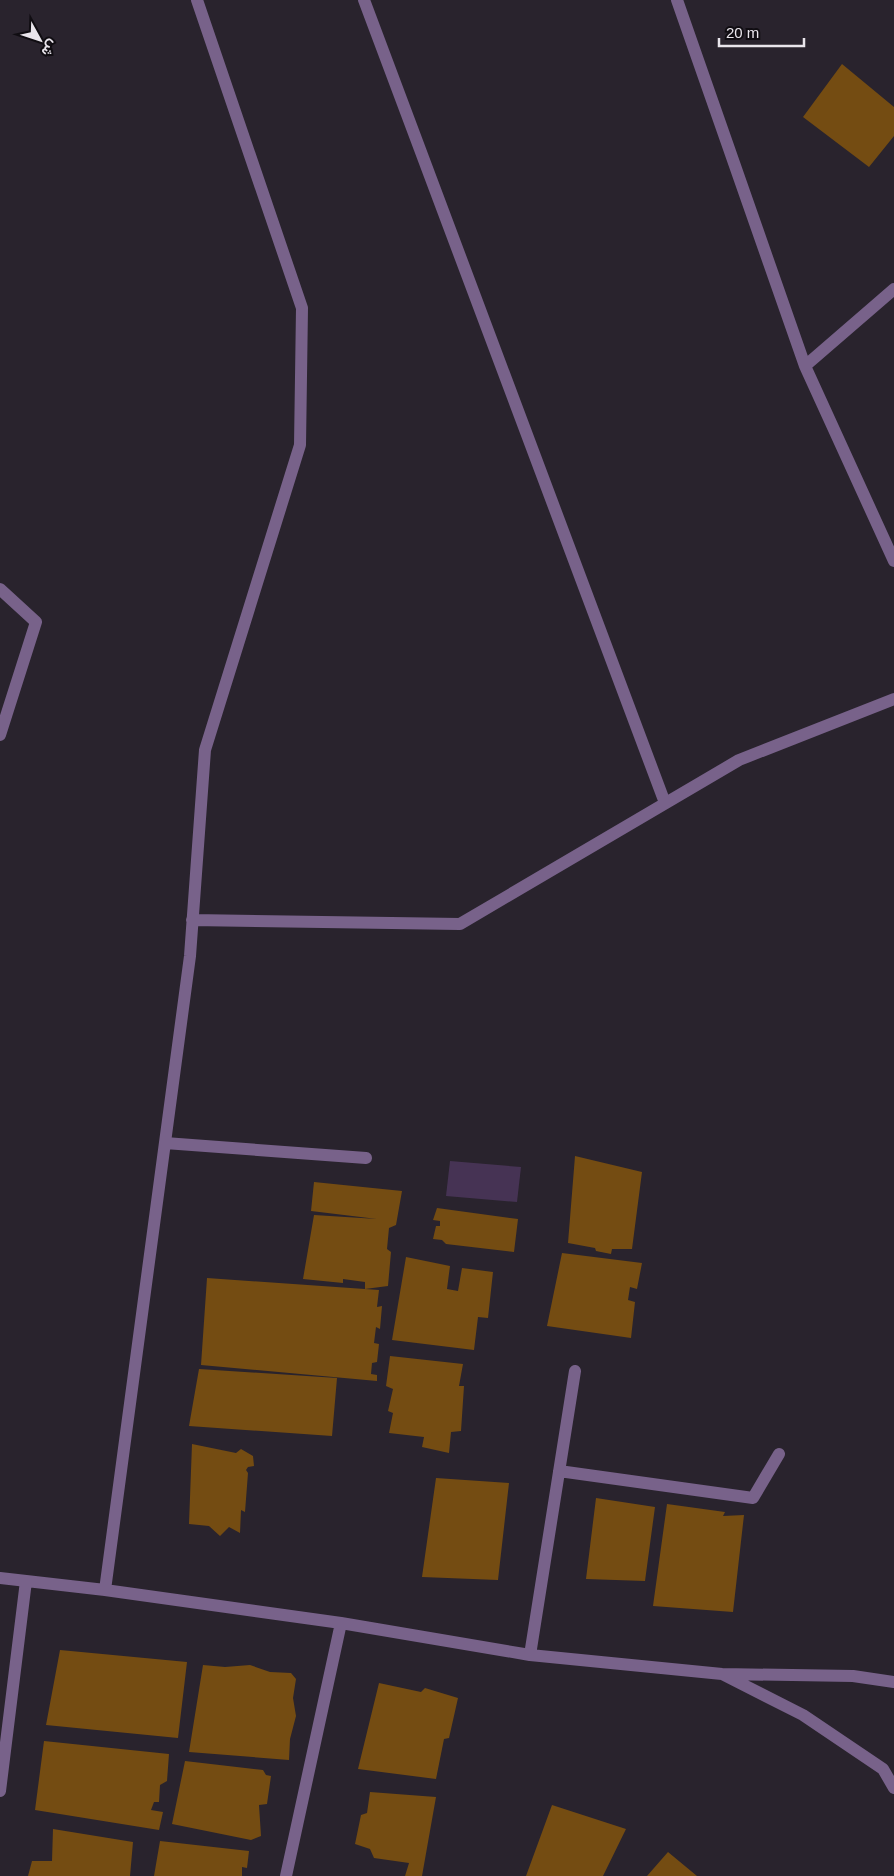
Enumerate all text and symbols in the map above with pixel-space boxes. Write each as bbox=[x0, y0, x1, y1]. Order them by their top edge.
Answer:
north arrow bbox=[15, 15, 65, 65]
scale bar bbox=[719, 15, 804, 47]
text: 20 m bbox=[726, 24, 759, 41]
text: ش bbox=[38, 36, 61, 60]

